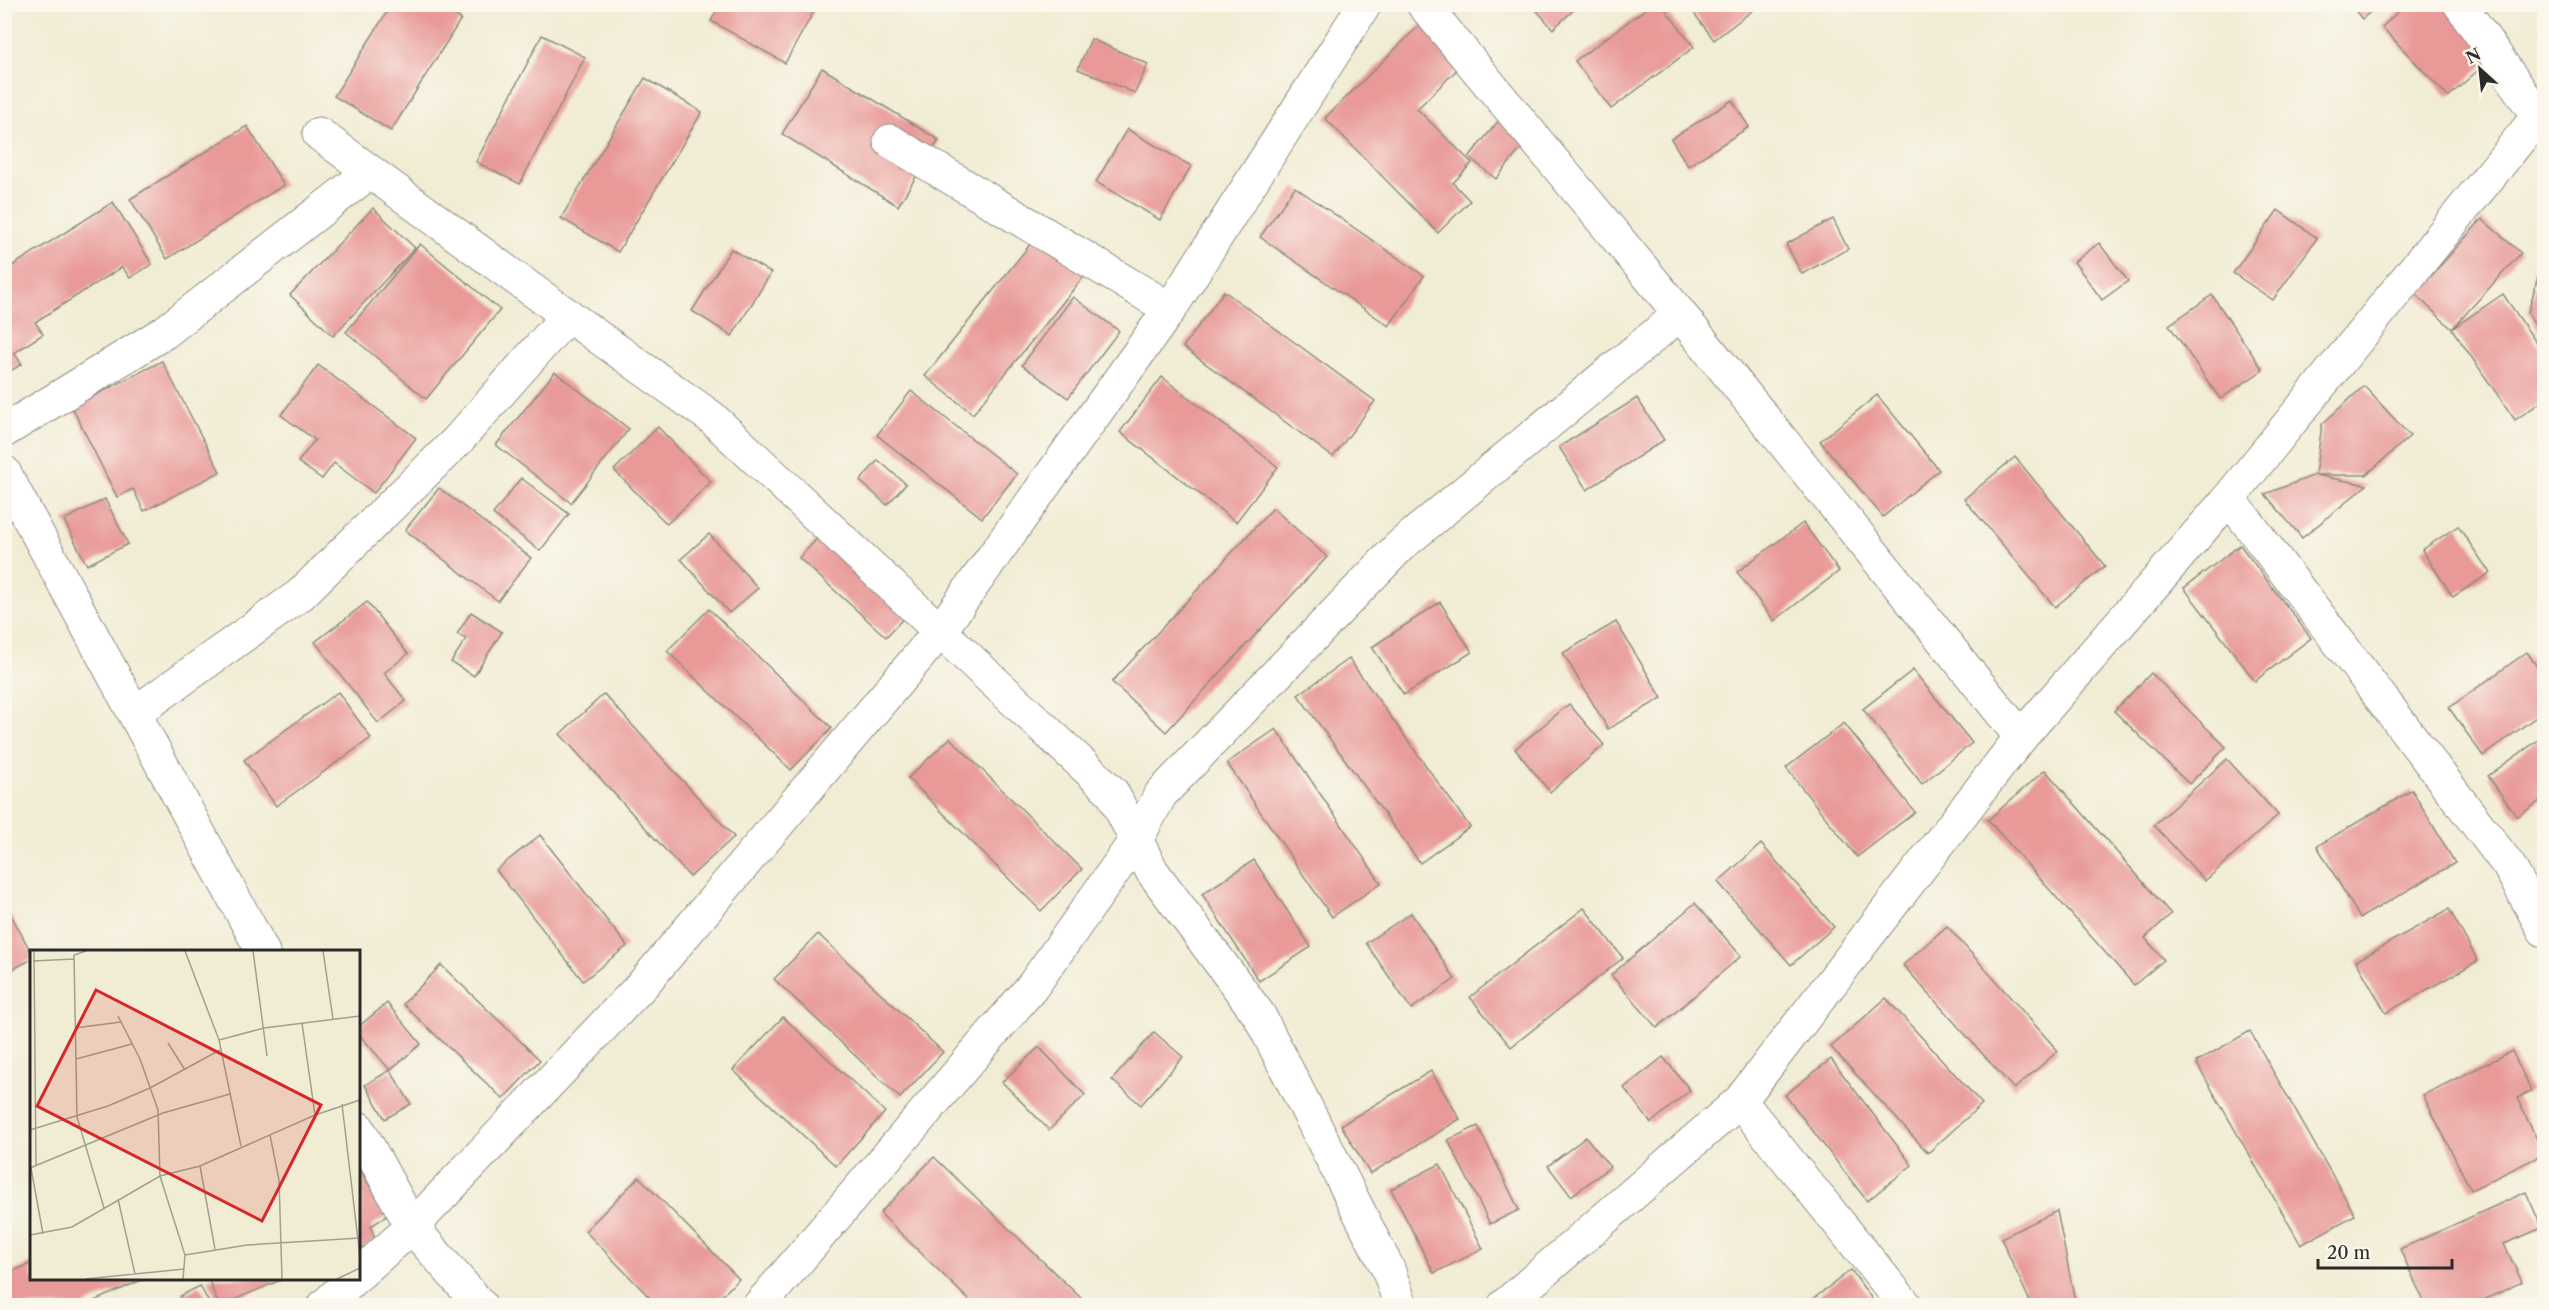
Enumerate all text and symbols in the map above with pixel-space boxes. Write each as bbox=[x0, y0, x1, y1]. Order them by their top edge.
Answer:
north arrow bbox=[2450, 39, 2510, 99]
text: N bbox=[2462, 44, 2484, 68]
inset map bbox=[30, 950, 360, 1280]
scale bar bbox=[2318, 1232, 2452, 1270]
text: 20 m bbox=[2327, 1242, 2371, 1264]

